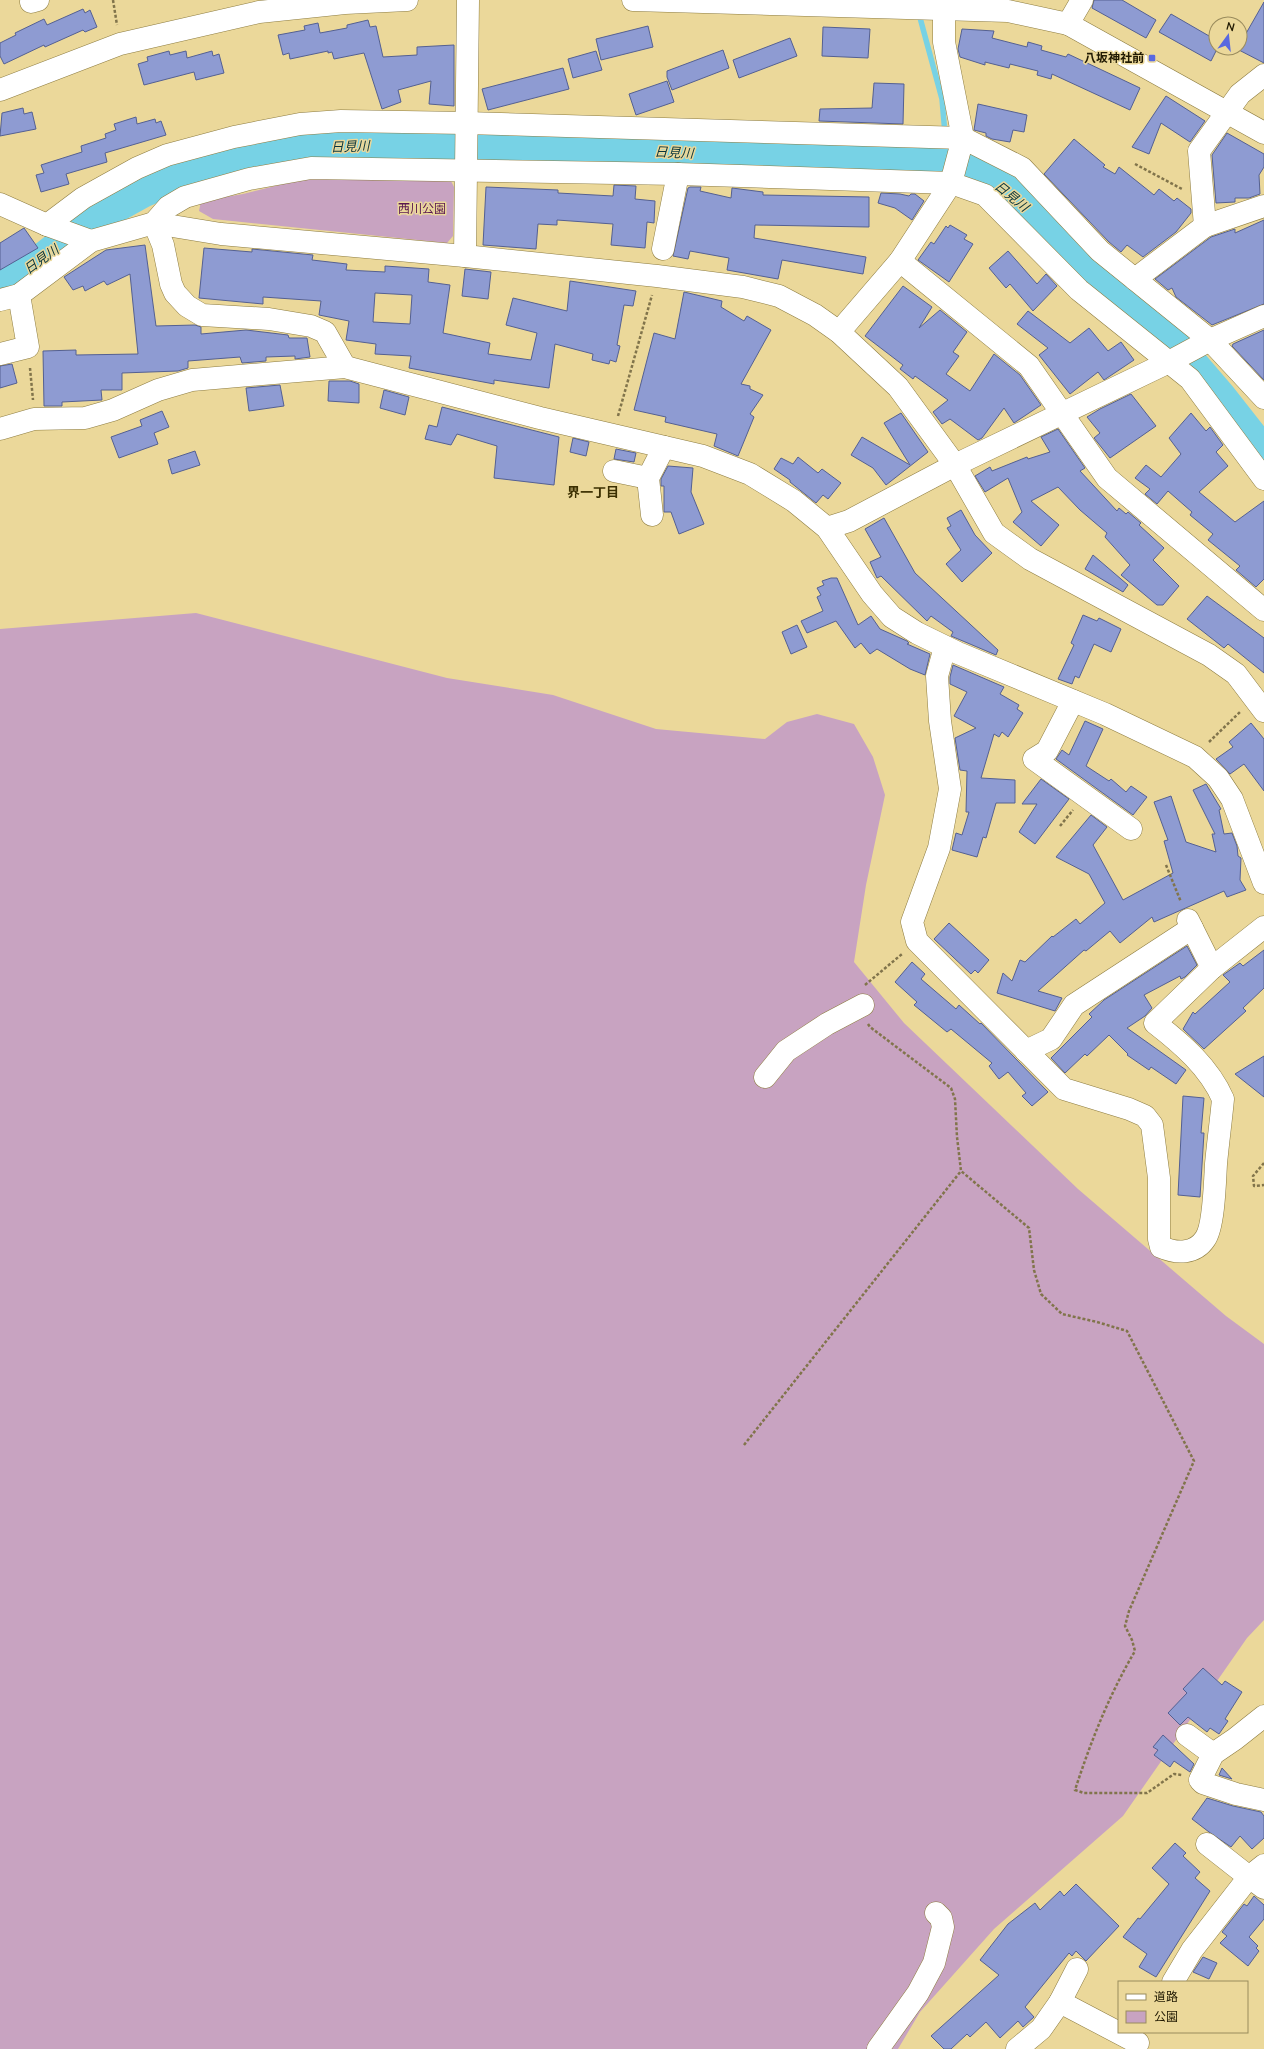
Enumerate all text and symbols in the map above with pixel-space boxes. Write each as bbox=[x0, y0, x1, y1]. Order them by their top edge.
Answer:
north arrow bbox=[1208, 16, 1248, 56]
text: N bbox=[1225, 19, 1236, 34]
place label: 八坂神社前 bbox=[1084, 50, 1144, 65]
marker: 八坂神社前 bbox=[1147, 53, 1157, 63]
water label: 日見川 bbox=[330, 137, 372, 155]
water label: 日見川 bbox=[654, 143, 696, 161]
water label: 日見川 bbox=[992, 178, 1034, 216]
park label: 西川公園 bbox=[398, 201, 446, 216]
water label: 日見川 bbox=[21, 240, 63, 277]
district label: 界一丁目 bbox=[567, 484, 619, 500]
legend bbox=[1118, 1981, 1248, 2033]
text: 道路 bbox=[1154, 1989, 1178, 2004]
text: 公園 bbox=[1154, 2009, 1178, 2024]

